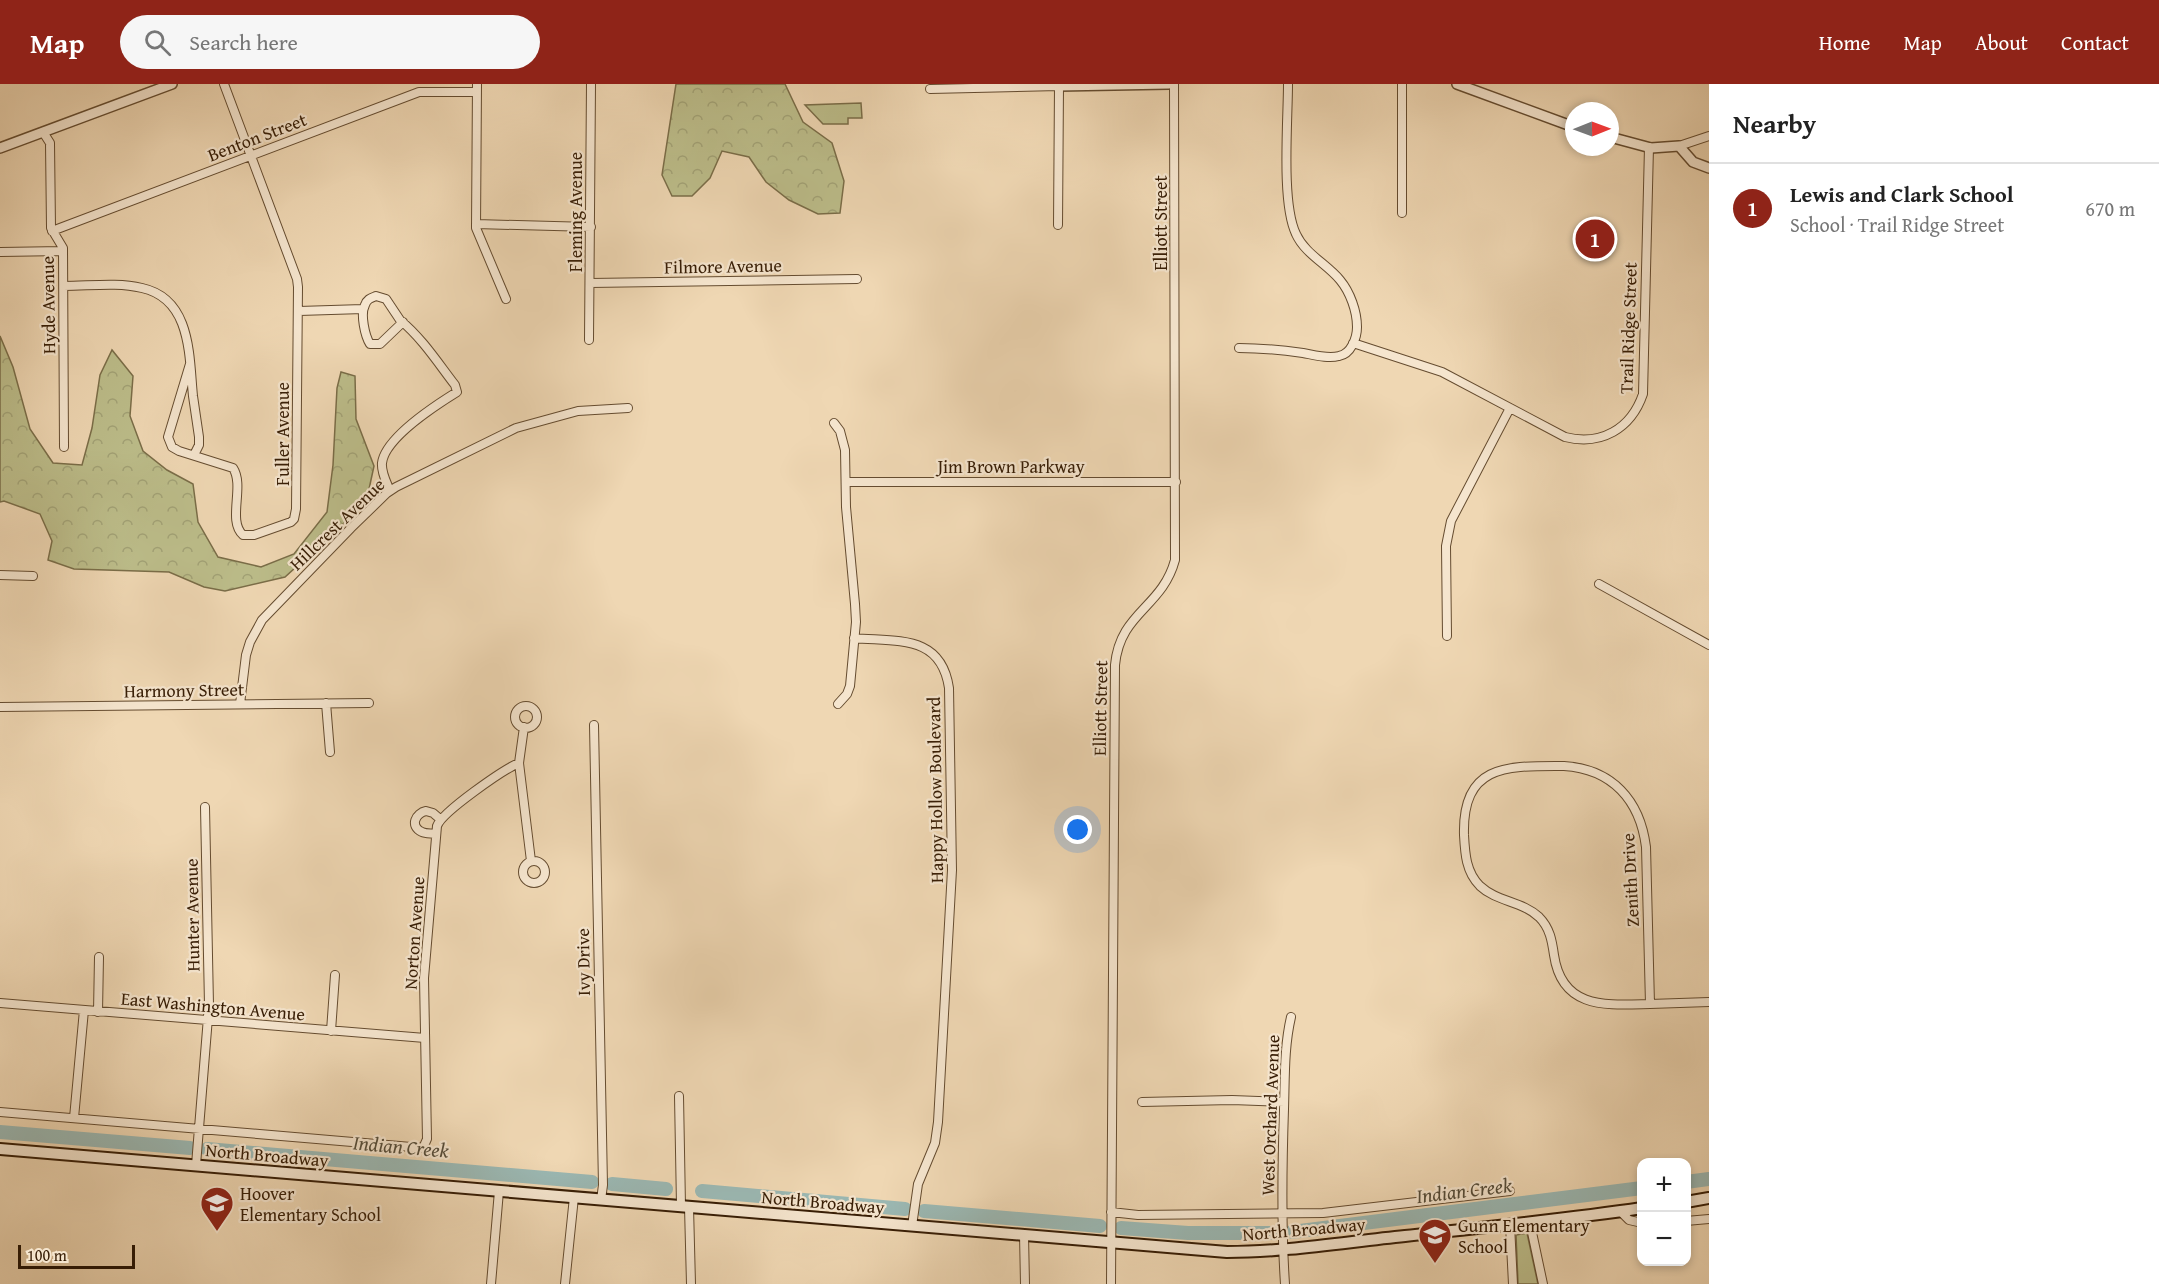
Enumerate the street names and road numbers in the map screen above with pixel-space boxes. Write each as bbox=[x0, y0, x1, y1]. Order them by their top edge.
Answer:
street label: Benton Street bbox=[204, 106, 311, 168]
street label: Fleming Avenue bbox=[562, 152, 589, 272]
street label: Elliott Street bbox=[1147, 175, 1174, 271]
street label: Filmore Avenue bbox=[664, 251, 782, 281]
street label: Hyde Avenue bbox=[34, 256, 62, 354]
street label: Trail Ridge Street bbox=[1612, 261, 1644, 394]
street label: Fuller Avenue bbox=[269, 382, 296, 486]
street label: Jim Brown Parkway bbox=[935, 453, 1085, 480]
street label: Hillcrest Avenue bbox=[283, 471, 391, 577]
street label: Elliott Street bbox=[1086, 659, 1114, 756]
street label: Harmony Street bbox=[124, 675, 245, 705]
street label: Happy Hollow Boulevard bbox=[920, 696, 950, 883]
street label: Zenith Drive bbox=[1614, 832, 1646, 928]
street label: Hunter Avenue bbox=[178, 858, 206, 972]
street label: Norton Avenue bbox=[397, 876, 431, 990]
street label: Ivy Drive bbox=[569, 928, 597, 996]
street label: East Washington Avenue bbox=[120, 985, 306, 1027]
street label: West Orchard Avenue bbox=[1254, 1034, 1286, 1196]
street label: North Broadway bbox=[204, 1136, 330, 1174]
street label: North Broadway bbox=[760, 1183, 886, 1221]
street label: North Broadway bbox=[1241, 1210, 1367, 1248]

